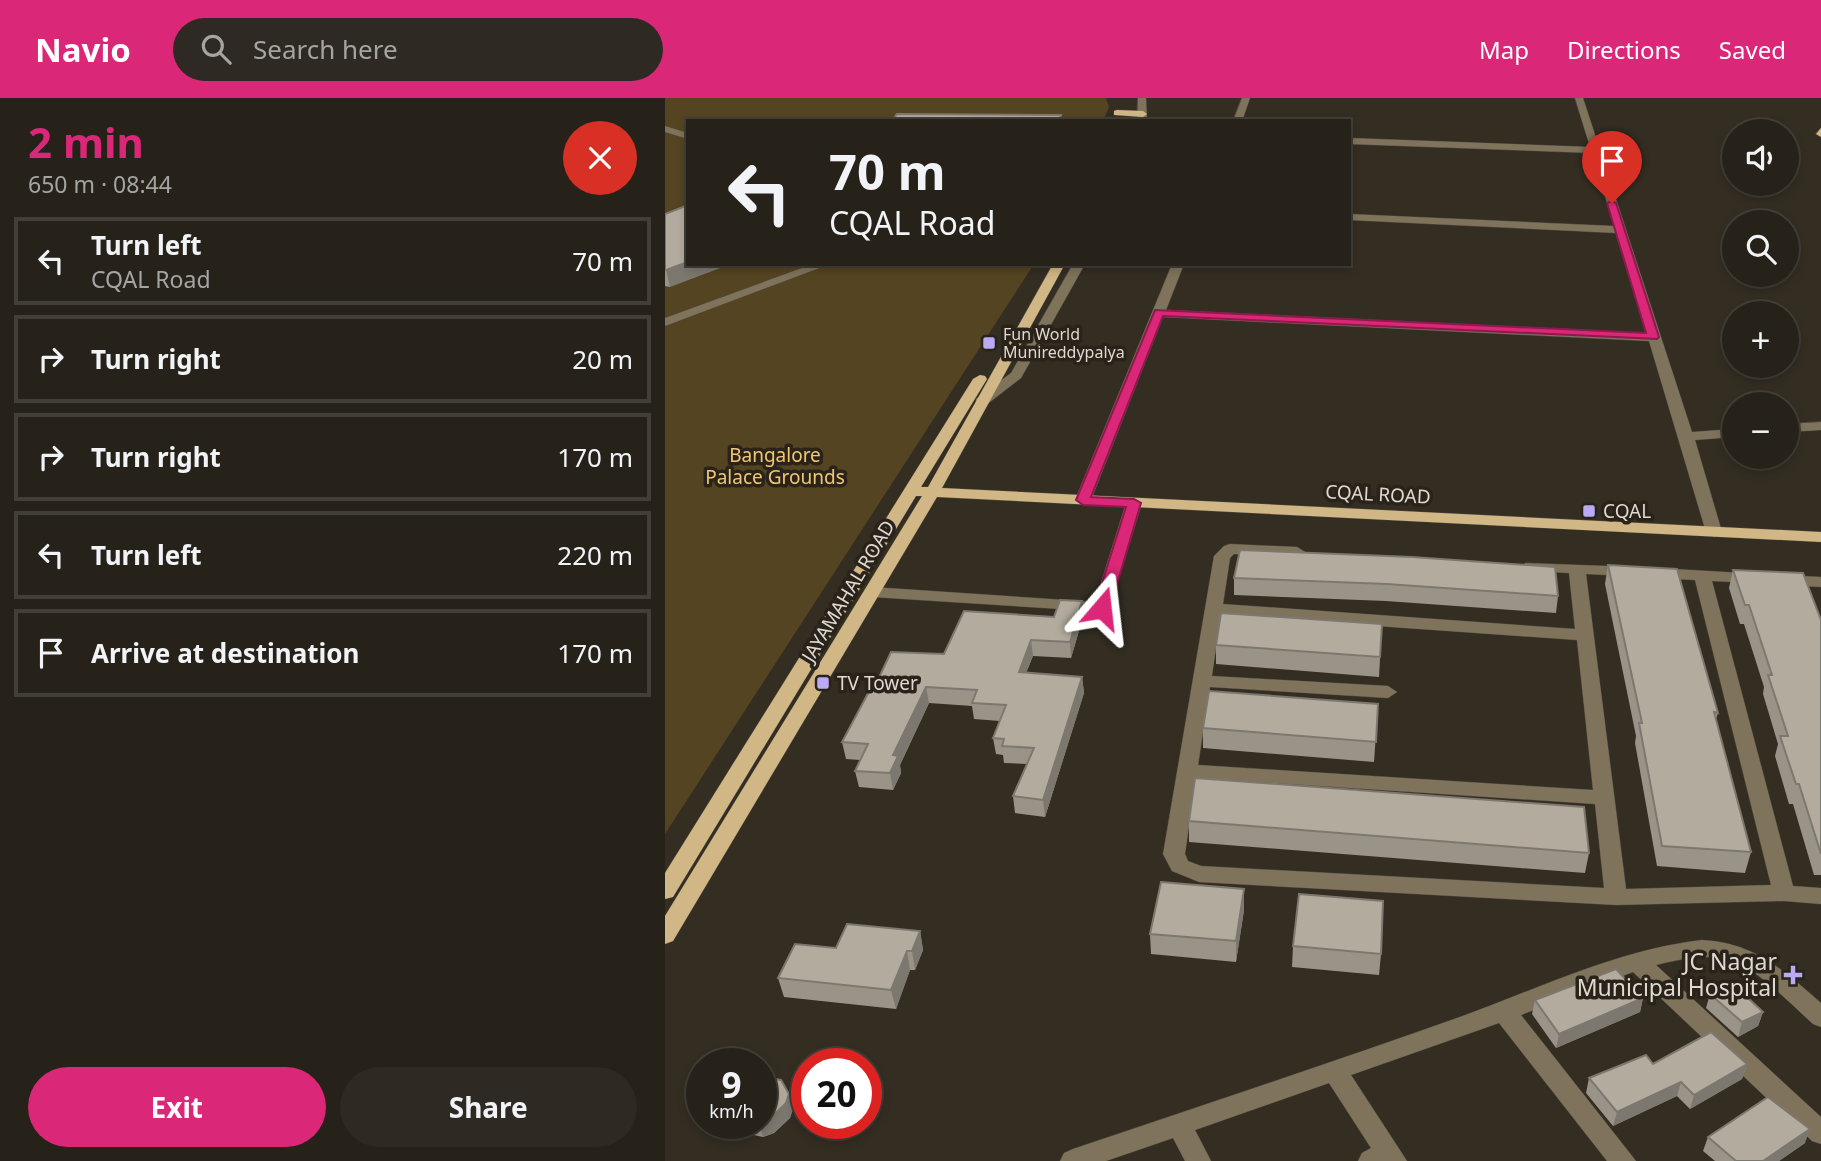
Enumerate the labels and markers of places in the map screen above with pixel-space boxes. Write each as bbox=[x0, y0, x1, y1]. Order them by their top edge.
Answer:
pin bbox=[1582, 131, 1642, 203]
place label: Fun World Munireddypalya bbox=[1003, 323, 1125, 363]
marker: Fun World Munireddypalya bbox=[981, 335, 997, 351]
place label: CQAL bbox=[1603, 498, 1651, 524]
marker: CQAL bbox=[1581, 503, 1597, 519]
place label: TV Tower bbox=[837, 670, 918, 696]
marker: TV Tower bbox=[815, 675, 831, 691]
place label: JC Nagar Municipal Hospital bbox=[1577, 945, 1777, 1003]
marker: JC Nagar Municipal Hospital bbox=[1783, 965, 1803, 985]

